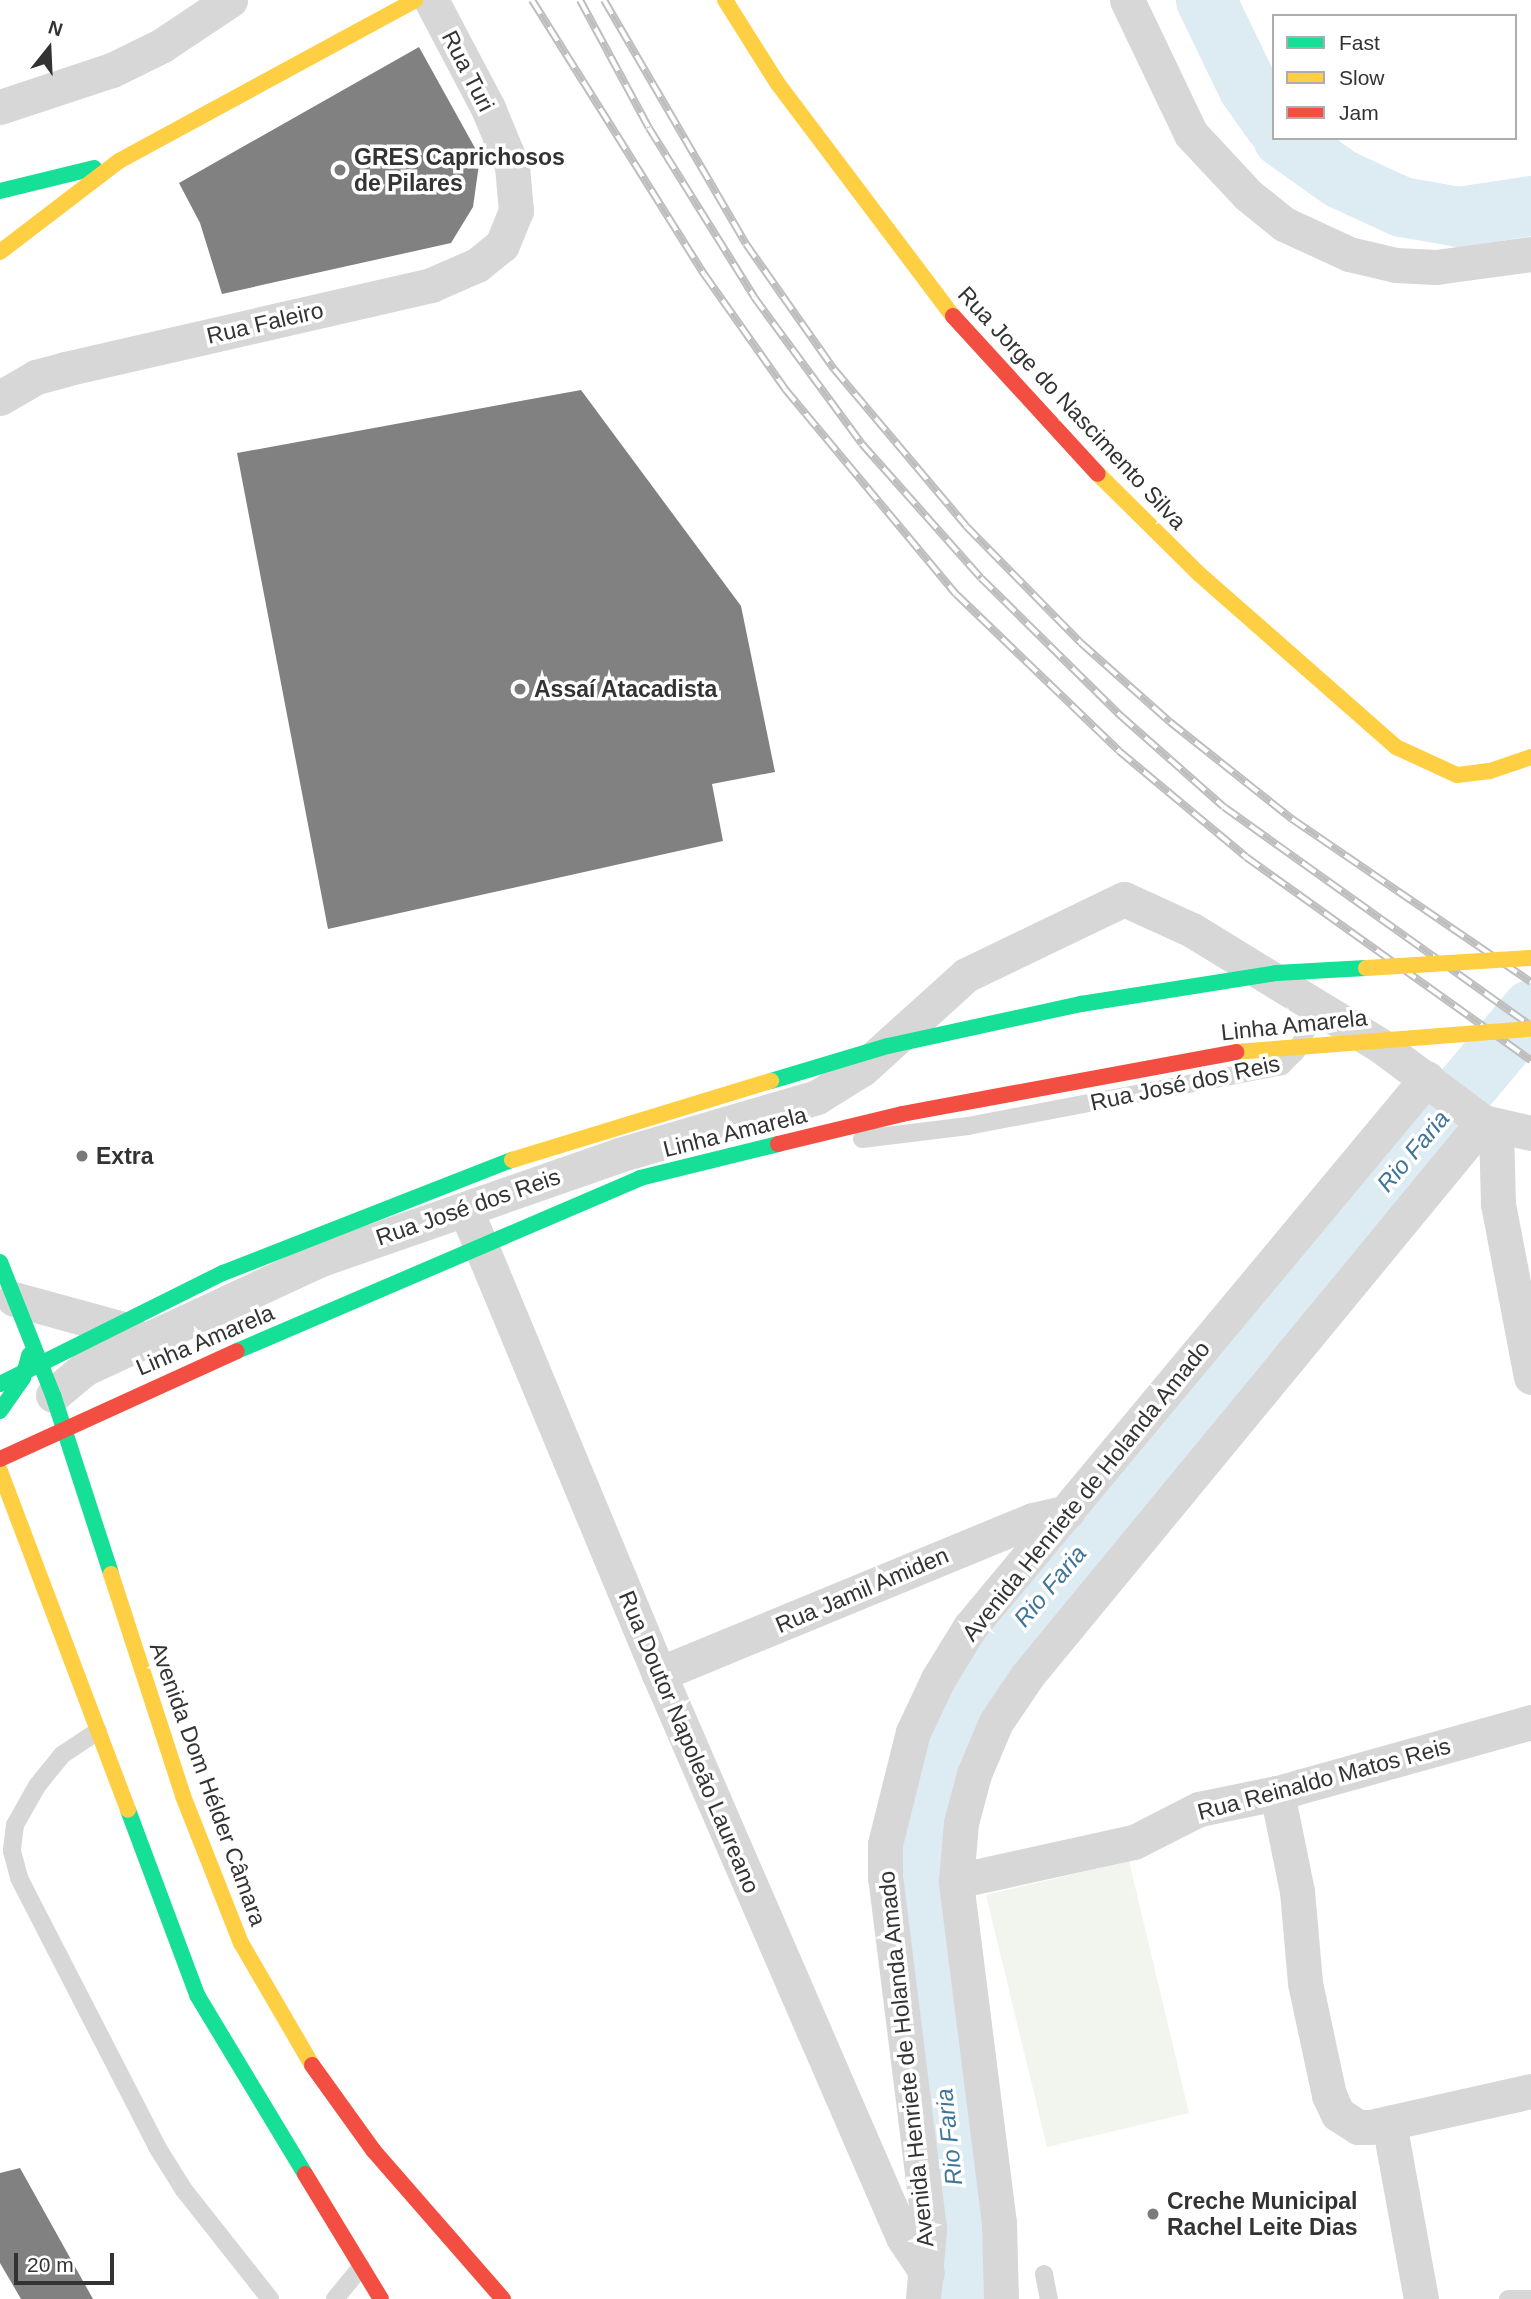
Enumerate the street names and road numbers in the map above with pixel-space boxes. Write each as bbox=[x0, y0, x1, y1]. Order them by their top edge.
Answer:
street label: Rua Turi bbox=[436, 26, 500, 116]
street label: Rua Jorge do Nascimento Silva bbox=[952, 281, 1192, 535]
street label: Rua Faleiro bbox=[204, 296, 326, 350]
street label: Linha Amarela bbox=[1219, 1004, 1369, 1046]
street label: Rua José dos Reis bbox=[1088, 1049, 1282, 1117]
street label: Linha Amarela bbox=[660, 1101, 810, 1163]
street label: Rua José dos Reis bbox=[372, 1163, 564, 1251]
street label: Linha Amarela bbox=[131, 1298, 279, 1382]
street label: Avenida Henriete de Holanda Amado bbox=[956, 1335, 1216, 1647]
street label: Rua Jamil Amiden bbox=[771, 1541, 953, 1639]
street label: Rua Doutor Napoleão Laureano bbox=[613, 1587, 765, 1897]
street label: Avenida Dom Hélder Câmara bbox=[144, 1638, 272, 1930]
street label: Rua Reinaldo Matos Reis bbox=[1194, 1732, 1454, 1826]
street label: Avenida Henriete de Holanda Amado bbox=[872, 1869, 940, 2249]

